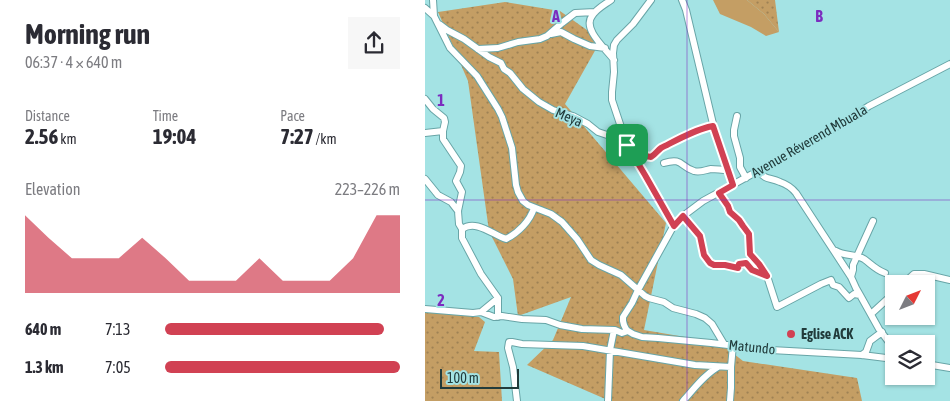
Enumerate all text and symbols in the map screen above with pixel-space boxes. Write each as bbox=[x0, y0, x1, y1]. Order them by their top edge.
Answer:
text: A bbox=[551, 7, 560, 25]
text: B bbox=[815, 7, 823, 25]
button: share bbox=[348, 17, 400, 69]
text: Morning run bbox=[25, 18, 150, 50]
text: 06:37 · 4 × 640 m bbox=[25, 53, 122, 71]
text: 1 bbox=[437, 91, 445, 109]
street label: Avenue Réverend Mbuala bbox=[748, 101, 870, 181]
street label: Meya bbox=[553, 104, 585, 130]
text: Distance bbox=[25, 108, 70, 124]
text: Time bbox=[153, 108, 178, 124]
text: Pace bbox=[280, 108, 305, 124]
text: 2.56 bbox=[25, 124, 58, 148]
text: 19:04 bbox=[153, 124, 196, 148]
text: 7:27 bbox=[280, 124, 314, 148]
pin bbox=[606, 124, 648, 166]
text: km bbox=[58, 131, 77, 147]
text: /km bbox=[314, 131, 337, 147]
icon: arrive bbox=[613, 131, 641, 159]
text: Elevation bbox=[25, 180, 80, 198]
text: 223–226 m bbox=[335, 180, 400, 198]
north arrow bbox=[885, 275, 935, 325]
map controls bbox=[885, 275, 935, 385]
text: 2 bbox=[437, 291, 445, 309]
text: 640 m bbox=[25, 320, 61, 338]
text: 7:13 bbox=[105, 320, 130, 338]
place label: Eglise ACK bbox=[801, 326, 853, 342]
marker: Eglise ACK bbox=[785, 328, 797, 340]
button: layers bbox=[885, 335, 935, 385]
street label: Matundo bbox=[728, 337, 776, 357]
text: 1.3 km bbox=[25, 358, 64, 376]
text: 7:05 bbox=[105, 358, 131, 376]
scale bar bbox=[440, 366, 519, 389]
text: 100 m bbox=[447, 370, 479, 386]

